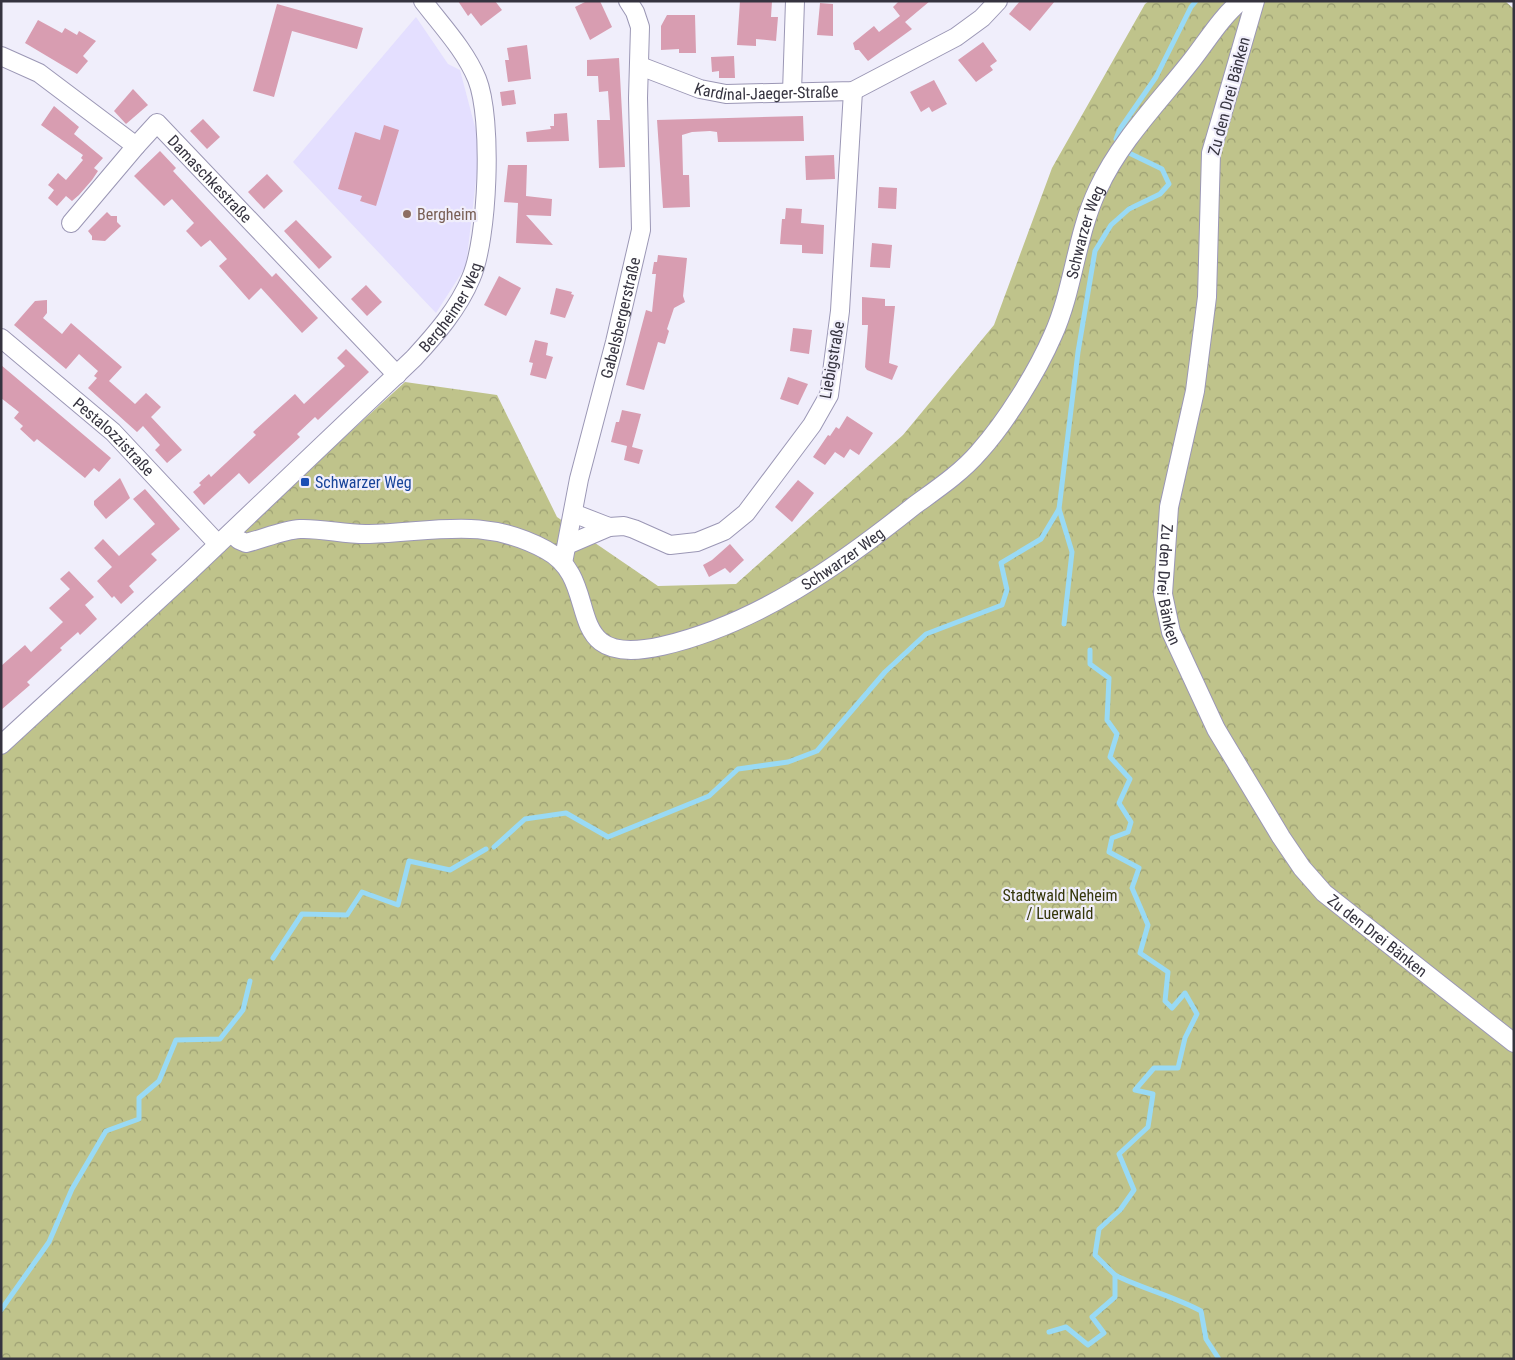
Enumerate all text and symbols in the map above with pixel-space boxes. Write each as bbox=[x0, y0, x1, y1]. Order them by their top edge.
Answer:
street label: Zu den Drei Bänken bbox=[1204, 35, 1254, 157]
street label: Kardinal-Jaeger-Straße bbox=[692, 78, 838, 104]
street label: Damaschkestraße bbox=[164, 131, 256, 226]
street label: Schwarzer Weg bbox=[1062, 182, 1108, 281]
place label: Bergheim bbox=[417, 205, 477, 224]
marker: Bergheim bbox=[401, 208, 413, 220]
street label: Gabelsbergerstraße bbox=[596, 255, 644, 380]
street label: Bergheimer Weg bbox=[415, 260, 485, 356]
street label: Liebigstraße bbox=[816, 320, 848, 400]
street label: Pestalozzistraße bbox=[69, 393, 159, 480]
place label: Schwarzer Weg bbox=[315, 473, 412, 492]
marker: Schwarzer Weg bbox=[299, 476, 311, 488]
street label: Schwarzer Weg bbox=[798, 523, 888, 594]
street label: Zu den Drei Bänken bbox=[1153, 524, 1185, 648]
park label: Stadtwald Neheim / Luerwald bbox=[1002, 886, 1118, 923]
street label: Zu den Drei Bänken bbox=[1324, 890, 1431, 980]

